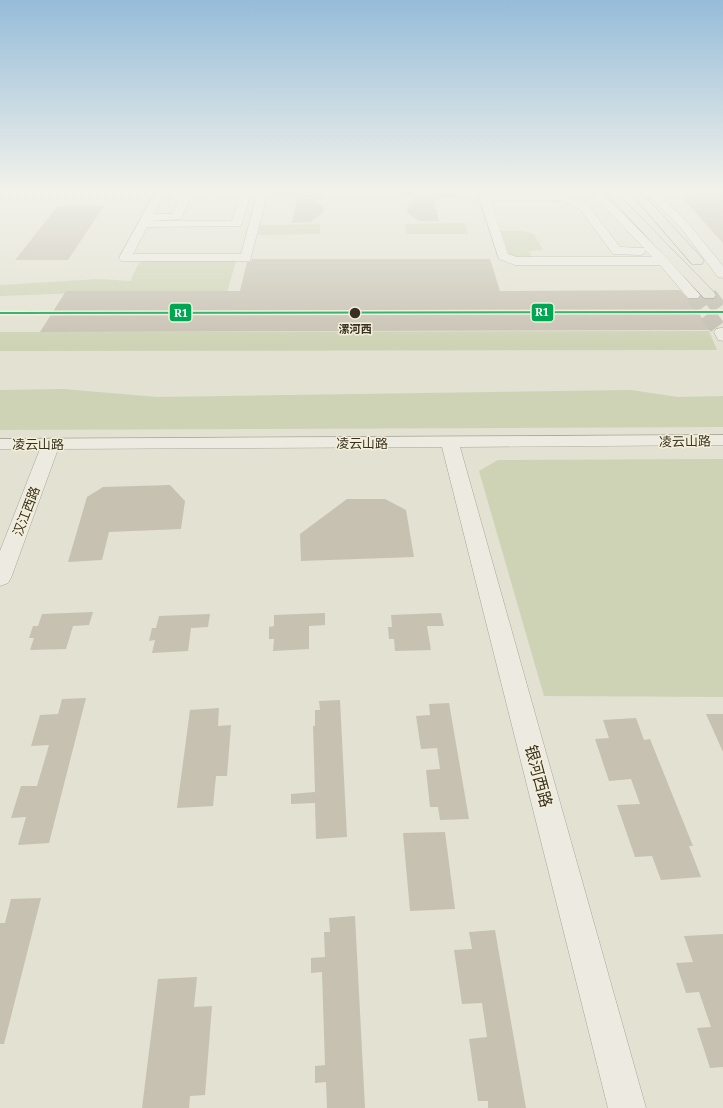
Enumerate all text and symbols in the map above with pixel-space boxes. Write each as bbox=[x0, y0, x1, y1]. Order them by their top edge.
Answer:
line badge: R1 bbox=[169, 303, 192, 322]
line badge: R1 bbox=[531, 303, 554, 322]
text: R1 bbox=[535, 304, 549, 319]
text: R1 bbox=[174, 305, 188, 320]
marker: 漯河西 bbox=[348, 306, 362, 320]
place label: 漯河西 bbox=[339, 321, 372, 336]
street label: 凌云山路 bbox=[659, 432, 711, 450]
street label: 凌云山路 bbox=[336, 434, 388, 452]
street label: 凌云山路 bbox=[12, 435, 64, 453]
street label: 汉江西路 bbox=[8, 483, 44, 539]
street label: 银河西路 bbox=[520, 742, 558, 810]

